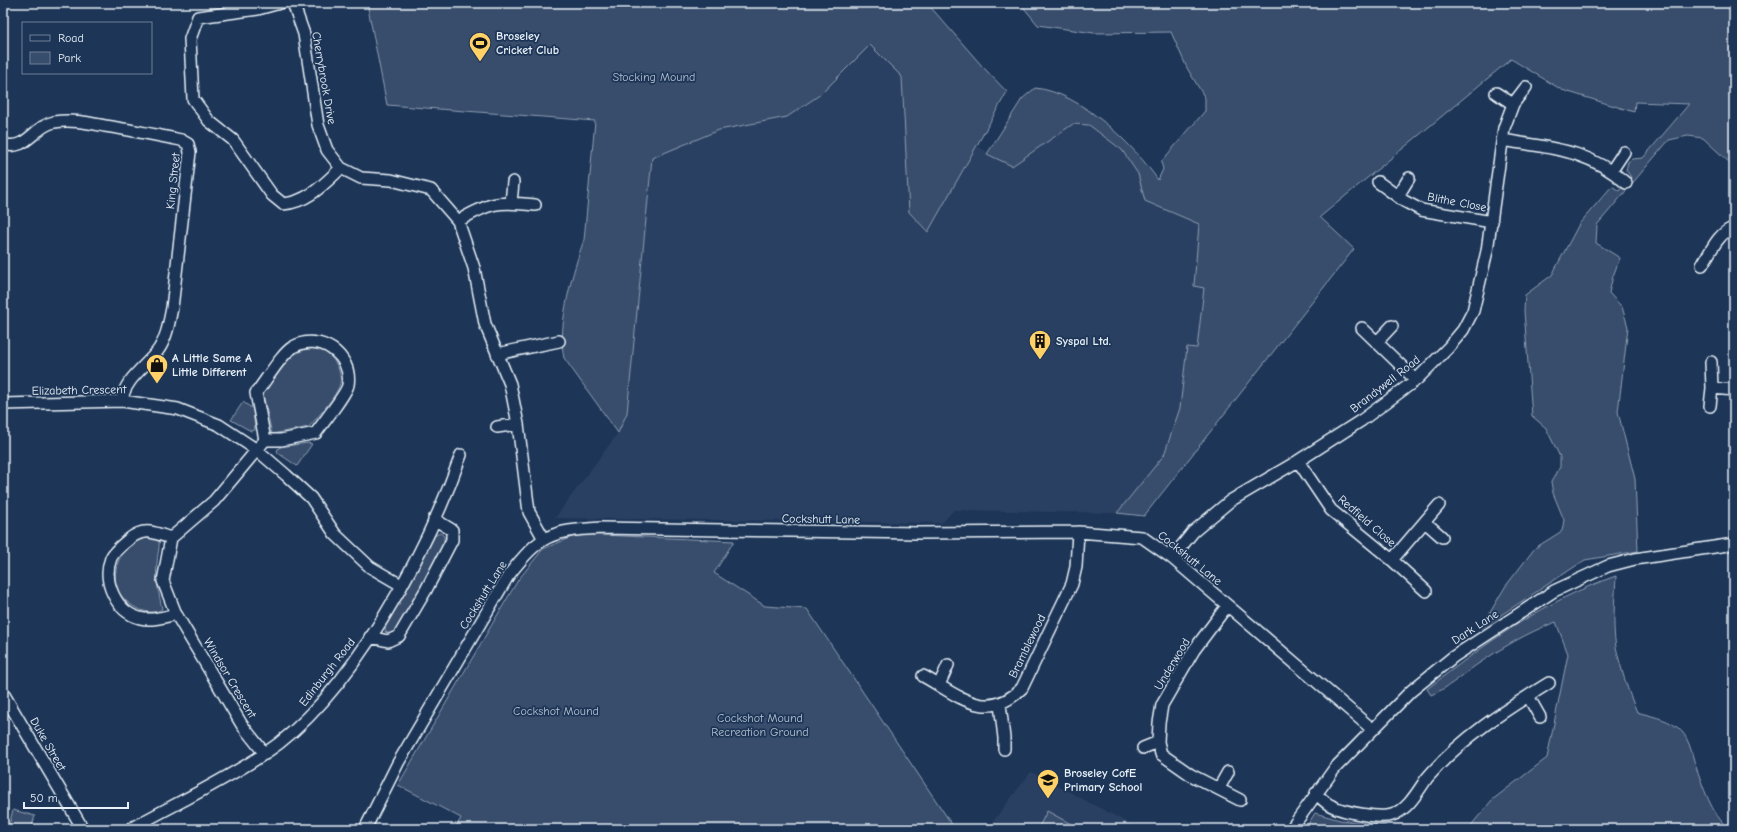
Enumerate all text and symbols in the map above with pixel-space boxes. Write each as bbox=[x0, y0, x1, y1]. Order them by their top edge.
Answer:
legend bbox=[22, 22, 152, 74]
place label: Broseley Cricket Club bbox=[496, 29, 559, 57]
street label: Cherrybrook Drive bbox=[309, 30, 339, 126]
sports icon: Broseley Cricket Club bbox=[467, 30, 493, 63]
text: Road bbox=[58, 31, 84, 45]
text: Park bbox=[58, 51, 81, 65]
park label: Stocking Mound bbox=[613, 70, 695, 84]
street label: King Street bbox=[163, 152, 183, 210]
street label: Blithe Close bbox=[1426, 189, 1488, 215]
building icon: Syspal Ltd. bbox=[1027, 328, 1053, 361]
place label: Syspal Ltd. bbox=[1056, 334, 1111, 348]
place label: A Little Same A Little Different bbox=[172, 351, 252, 379]
shop icon: A Little Same A Little Different bbox=[144, 352, 170, 385]
street label: Brandywell Road bbox=[1347, 352, 1423, 416]
street label: Elizabeth Crescent bbox=[32, 382, 127, 398]
street label: Redfield Close bbox=[1335, 492, 1399, 550]
street label: Cockshutt Lane bbox=[782, 511, 860, 527]
street label: Cockshutt Lane bbox=[1155, 528, 1225, 588]
street label: Cockshutt Lane bbox=[456, 558, 510, 632]
street label: Dark Lane bbox=[1449, 607, 1501, 647]
street label: Bramblewood bbox=[1006, 612, 1048, 680]
street label: Windsor Crescent bbox=[201, 635, 260, 721]
street label: Edinburgh Road bbox=[296, 635, 358, 709]
street label: Underwood bbox=[1151, 635, 1193, 693]
park label: Cockshot Mound bbox=[513, 704, 599, 718]
park label: Cockshot Mound Recreation Ground bbox=[711, 711, 809, 739]
street label: Duke Street bbox=[27, 715, 69, 774]
place label: Broseley CofE Primary School bbox=[1064, 766, 1142, 794]
school or university icon: Broseley CofE Primary School bbox=[1035, 767, 1061, 800]
scale bar bbox=[24, 784, 128, 810]
text: 50 m bbox=[30, 791, 58, 805]

